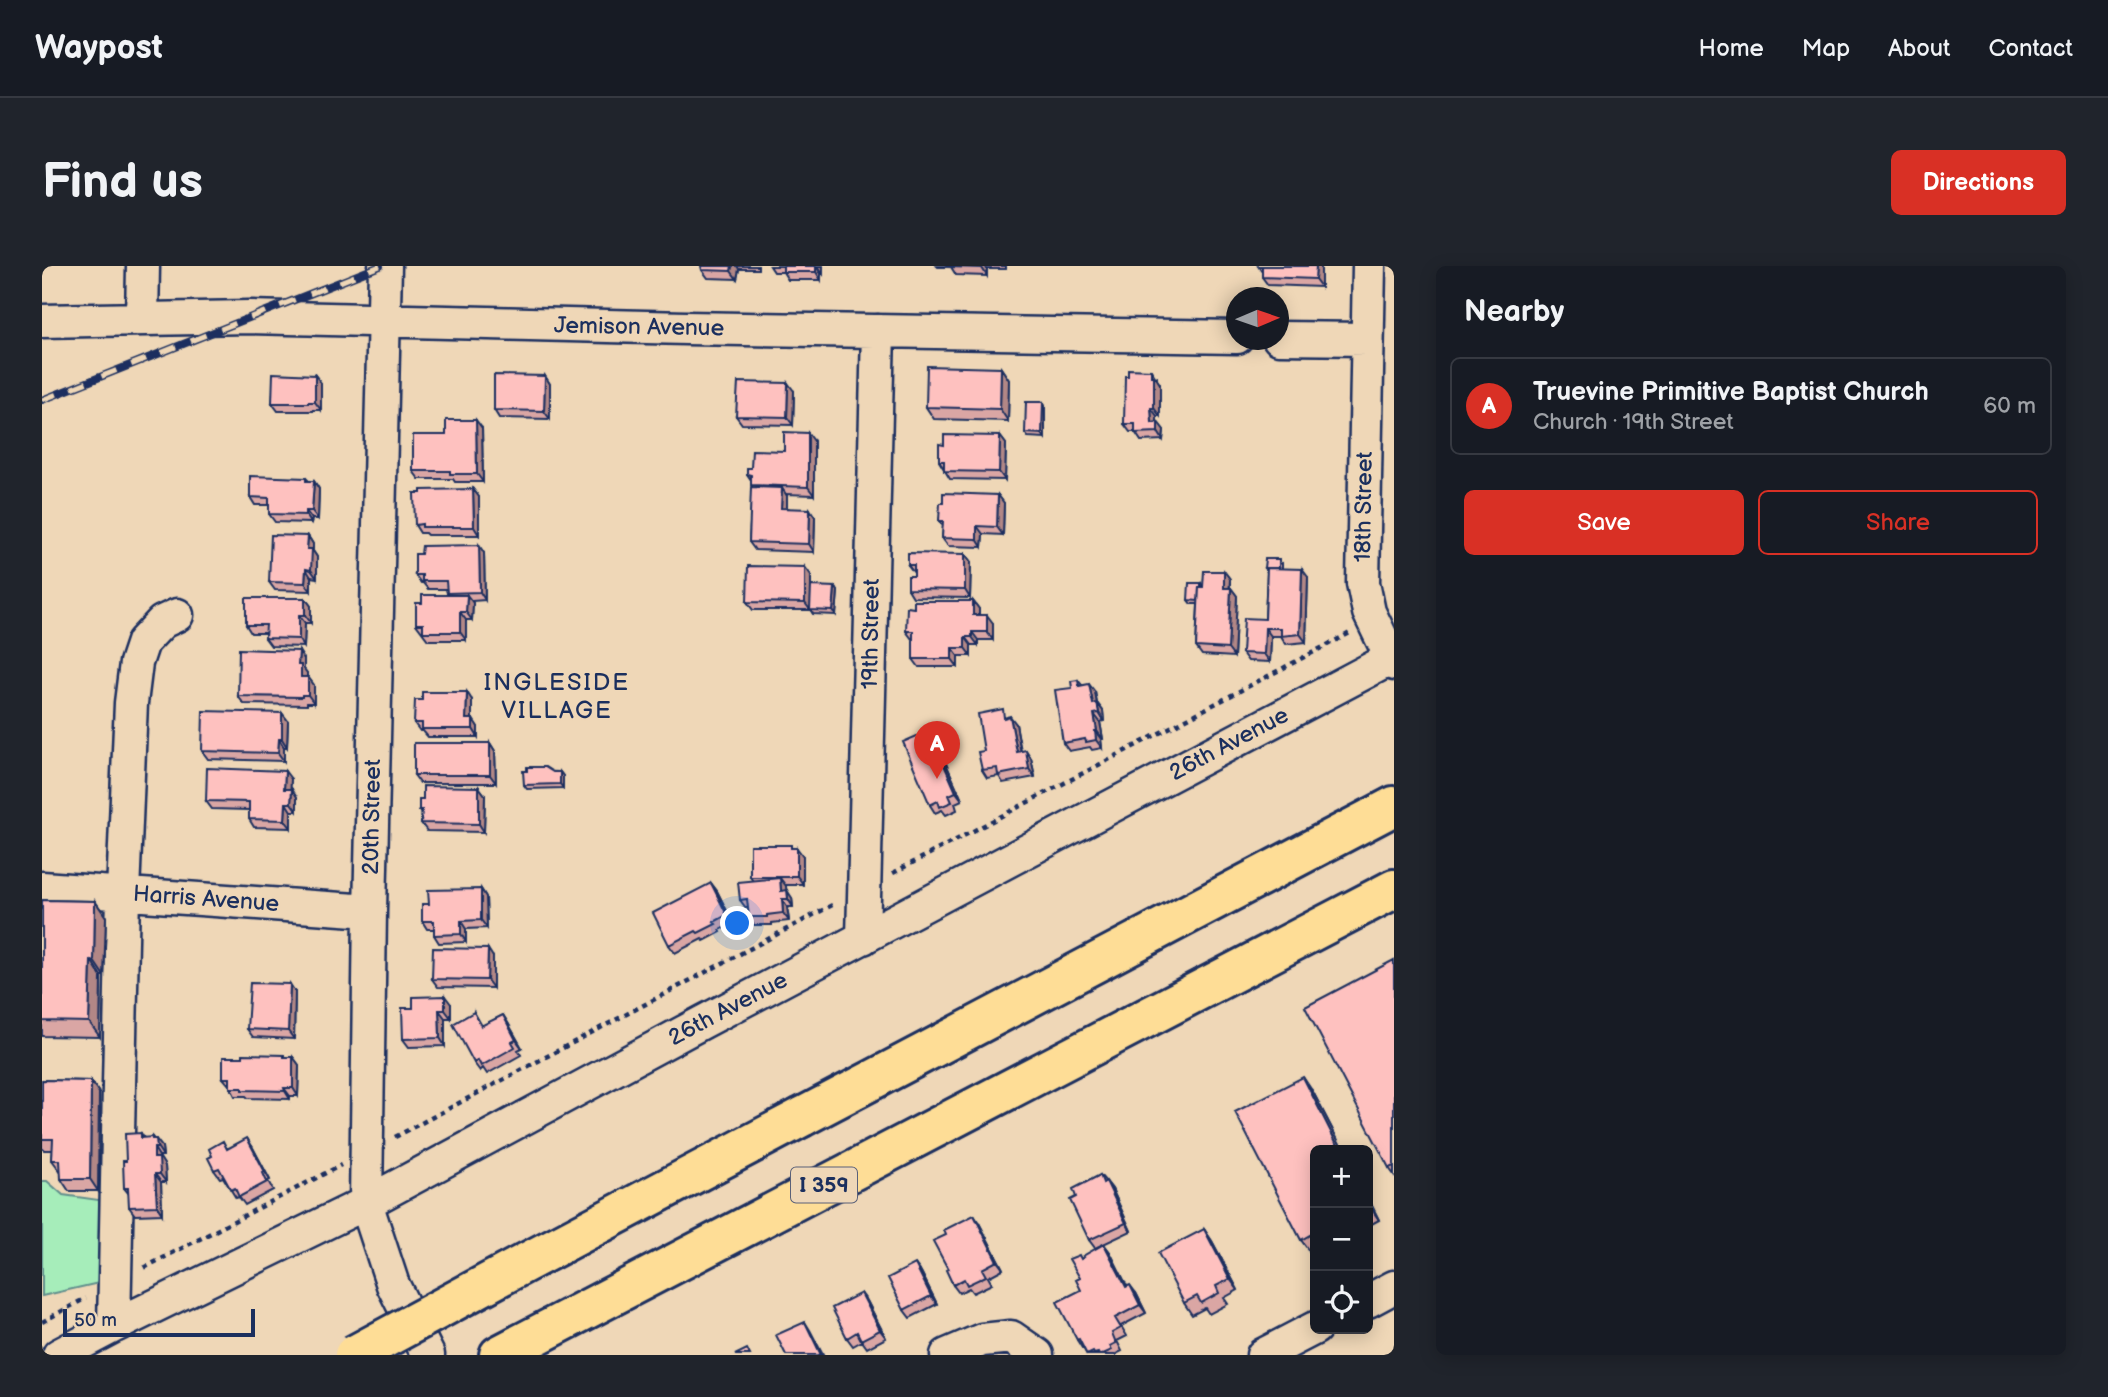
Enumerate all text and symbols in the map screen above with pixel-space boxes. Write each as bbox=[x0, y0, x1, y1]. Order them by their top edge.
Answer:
text: Waypost bbox=[35, 28, 163, 68]
text: Home bbox=[1699, 34, 1764, 63]
text: Map bbox=[1802, 34, 1850, 63]
text: About bbox=[1888, 34, 1950, 63]
text: Contact bbox=[1988, 34, 2073, 63]
button: Directions bbox=[1891, 150, 2066, 215]
text: Find us bbox=[42, 153, 203, 212]
north arrow bbox=[1226, 287, 1289, 350]
text: Nearby bbox=[1464, 294, 1564, 330]
street label: Jemison Avenue bbox=[554, 312, 724, 342]
text: Truevine Primitive Baptist Church bbox=[1533, 377, 1929, 408]
text: A bbox=[1482, 392, 1496, 420]
text: 60 m bbox=[1983, 392, 2036, 420]
text: Church · 19th Street bbox=[1533, 408, 1733, 436]
street label: 18th Street bbox=[1349, 451, 1379, 563]
button: Save bbox=[1464, 490, 1744, 555]
button: Share bbox=[1758, 490, 2038, 555]
street label: 19th Street bbox=[856, 578, 886, 690]
district label: INGLESIDE VILLAGE bbox=[484, 668, 630, 725]
street label: 26th Avenue bbox=[1165, 701, 1293, 787]
pin: A bbox=[914, 721, 960, 779]
street label: 20th Street bbox=[357, 759, 387, 875]
street label: Harris Avenue bbox=[132, 880, 280, 918]
your location bbox=[720, 906, 754, 940]
street label: 26th Avenue bbox=[664, 966, 792, 1052]
map controls bbox=[1310, 1145, 1373, 1334]
button: + bbox=[1310, 1145, 1373, 1208]
road number: I 359 bbox=[791, 1168, 857, 1202]
button: − bbox=[1310, 1208, 1373, 1271]
button: locate bbox=[1310, 1271, 1373, 1334]
scale bar bbox=[63, 1306, 256, 1338]
text: 50 m bbox=[74, 1309, 117, 1332]

